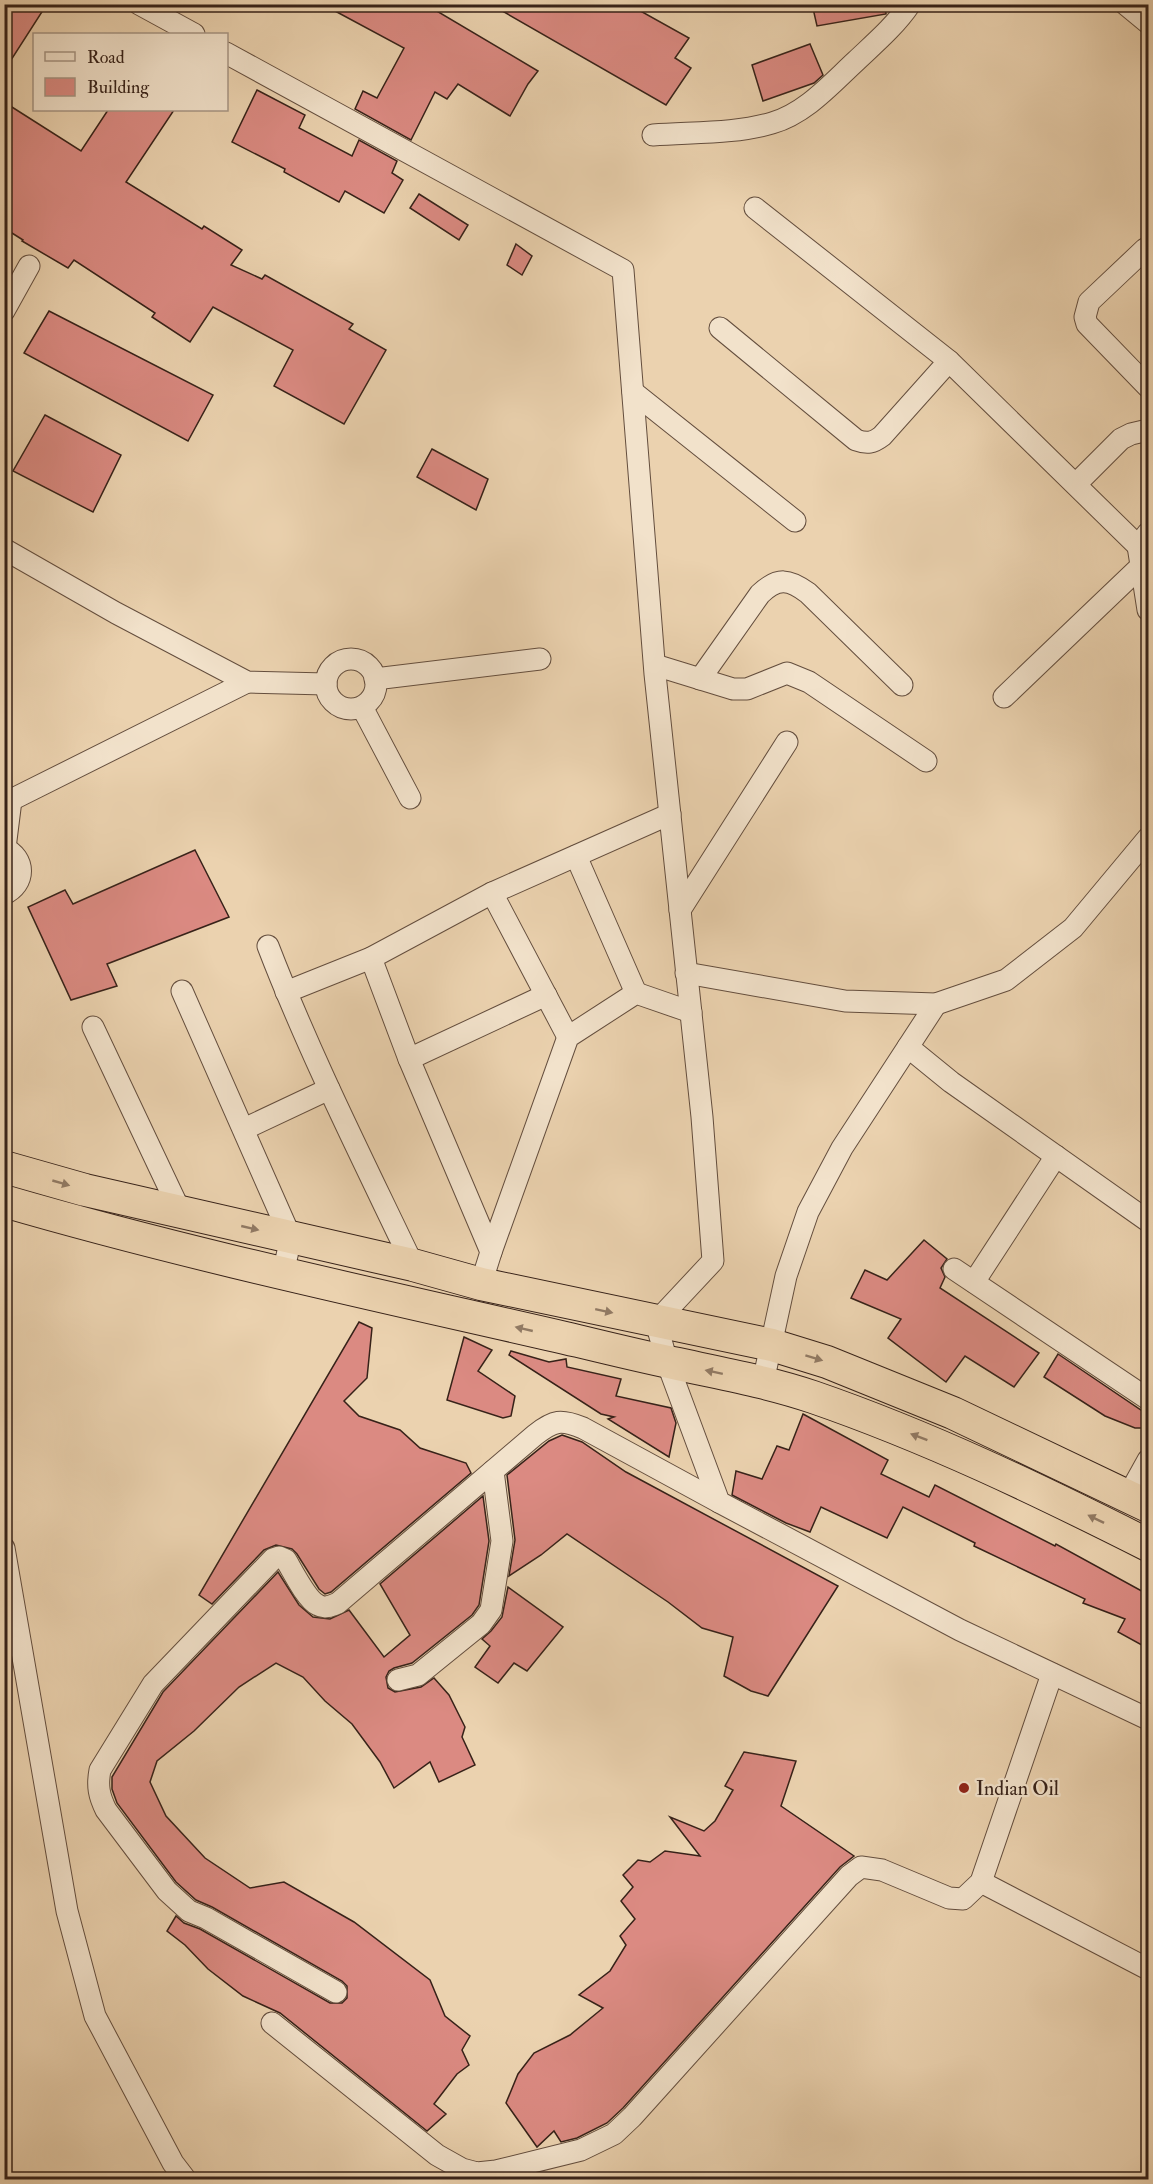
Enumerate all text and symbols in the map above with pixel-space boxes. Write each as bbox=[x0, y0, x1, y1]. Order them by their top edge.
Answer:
legend bbox=[33, 33, 228, 111]
text: Road bbox=[87, 46, 125, 69]
text: Building bbox=[87, 76, 150, 99]
one-way arrow bbox=[52, 1179, 70, 1188]
one-way arrow bbox=[241, 1224, 260, 1234]
one-way arrow bbox=[595, 1306, 613, 1316]
one-way arrow bbox=[514, 1323, 533, 1333]
one-way arrow bbox=[805, 1354, 823, 1363]
one-way arrow bbox=[704, 1367, 723, 1376]
one-way arrow bbox=[910, 1432, 928, 1441]
one-way arrow bbox=[1087, 1514, 1104, 1524]
place label: Indian Oil bbox=[976, 1776, 1059, 1801]
marker: Indian Oil bbox=[957, 1781, 971, 1795]

